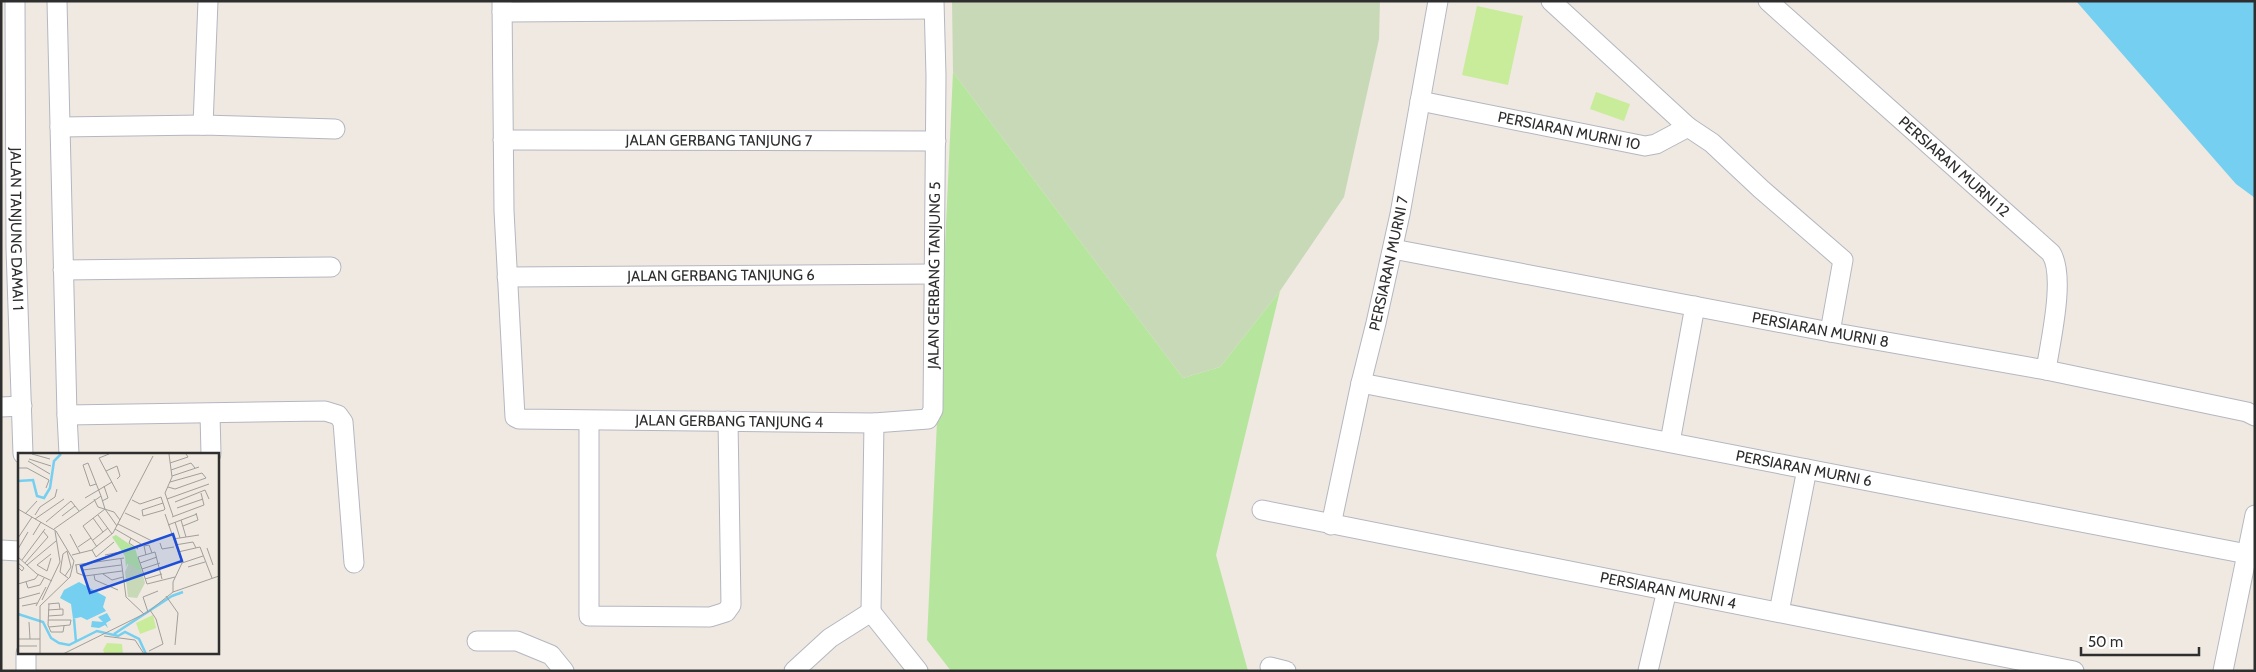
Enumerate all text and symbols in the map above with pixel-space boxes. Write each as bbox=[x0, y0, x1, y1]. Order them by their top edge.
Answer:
street label: PERSIARAN MURNI 10 bbox=[1496, 108, 1642, 154]
street label: PERSIARAN MURNI 12 bbox=[1895, 112, 2013, 221]
street label: JALAN GERBANG TANJUNG 7 bbox=[625, 131, 813, 150]
street label: JALAN TANJUNG DAMAI 1 bbox=[7, 146, 27, 311]
street label: JALAN GERBANG TANJUNG 5 bbox=[924, 181, 944, 370]
street label: PERSIARAN MURNI 7 bbox=[1365, 194, 1412, 333]
street label: JALAN GERBANG TANJUNG 6 bbox=[626, 266, 815, 285]
street label: PERSIARAN MURNI 8 bbox=[1750, 308, 1890, 351]
street label: JALAN GERBANG TANJUNG 4 bbox=[634, 411, 824, 431]
street label: PERSIARAN MURNI 6 bbox=[1734, 447, 1873, 490]
inset map bbox=[18, 453, 219, 654]
street label: PERSIARAN MURNI 4 bbox=[1598, 568, 1738, 613]
scale bar bbox=[2081, 624, 2198, 656]
text: 50 m bbox=[2088, 633, 2123, 651]

